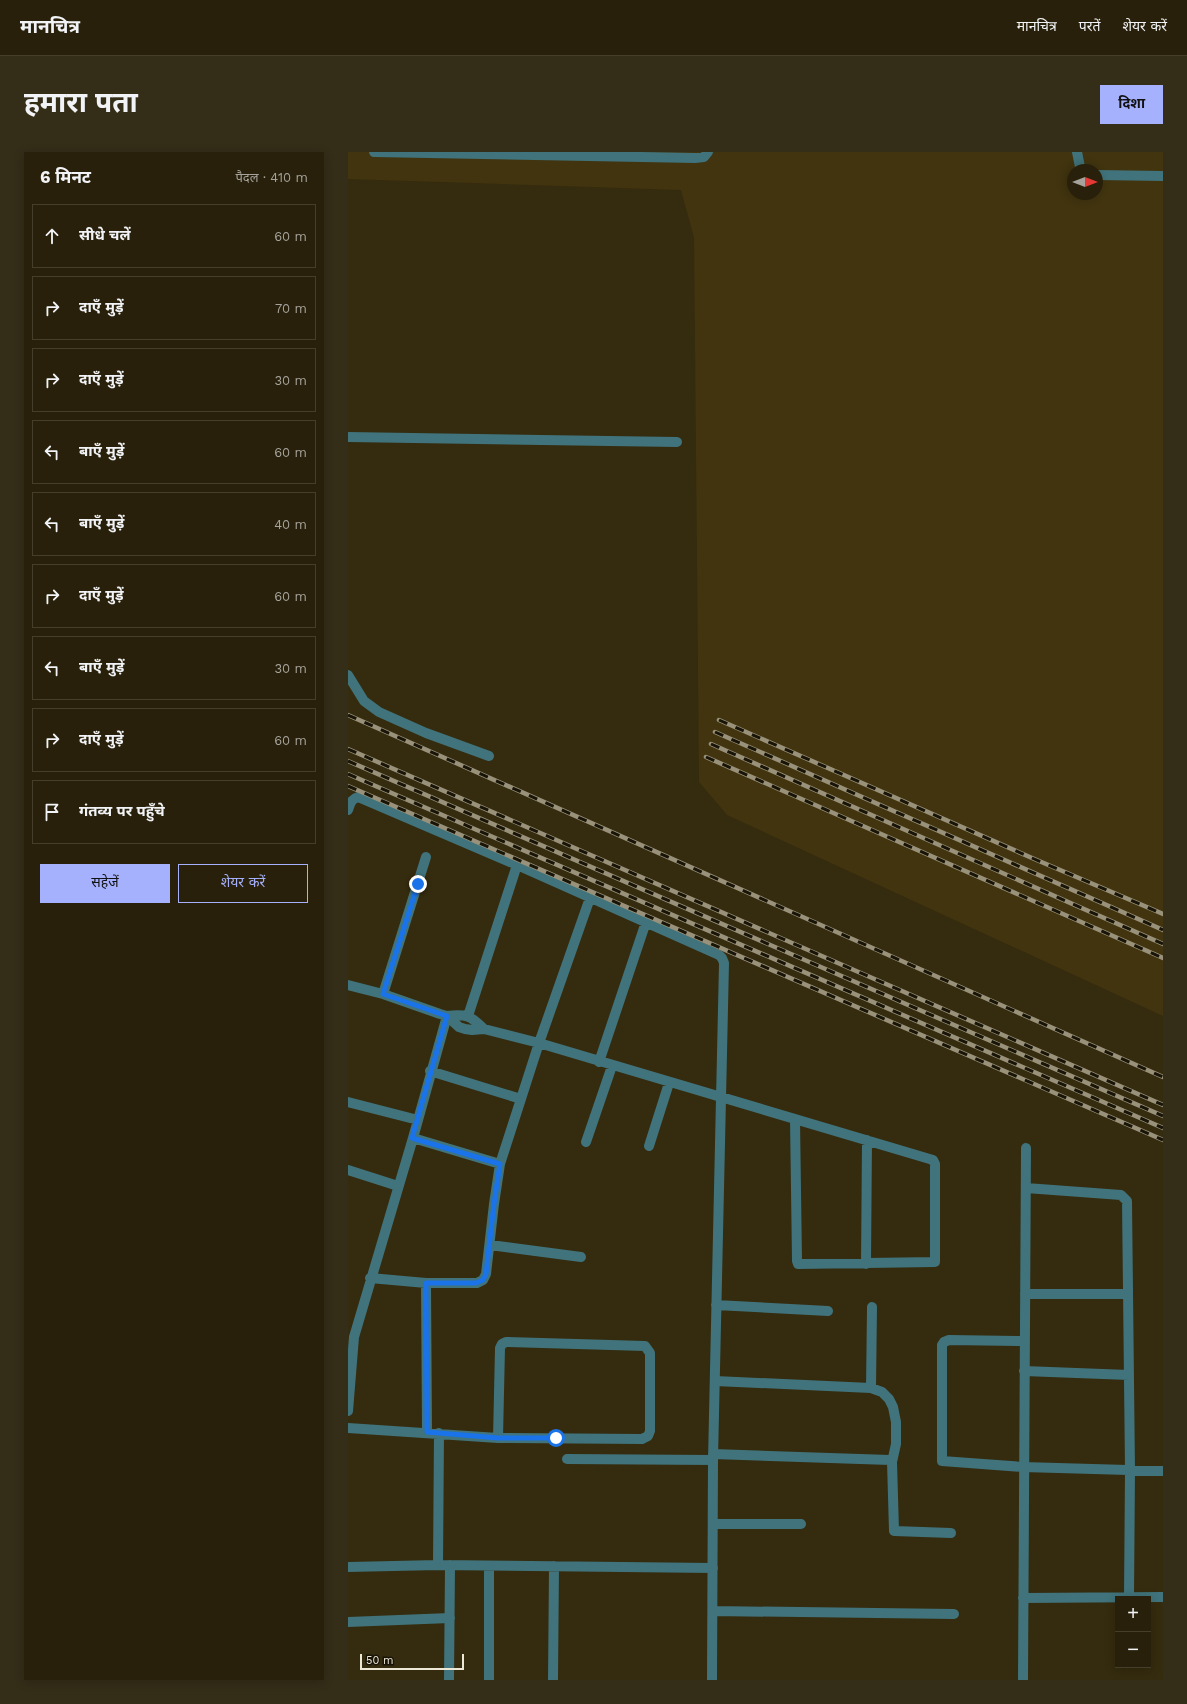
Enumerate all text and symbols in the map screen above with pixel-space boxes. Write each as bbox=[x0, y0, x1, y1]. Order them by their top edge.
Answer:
text: मानचित्र bbox=[20, 15, 80, 38]
text: मानचित्र bbox=[1017, 18, 1057, 34]
text: परतें bbox=[1079, 18, 1100, 34]
text: शेयर करें bbox=[1122, 18, 1167, 34]
button: दिशा bbox=[1100, 85, 1163, 124]
text: हमारा पता bbox=[24, 86, 138, 119]
north arrow bbox=[1067, 164, 1103, 200]
text: 6 मिनट bbox=[40, 167, 91, 187]
text: पैदल · 410 m bbox=[235, 170, 308, 185]
icon: ahead bbox=[41, 225, 63, 247]
text: सीधे चलें bbox=[79, 226, 131, 244]
text: 60 m bbox=[274, 229, 307, 244]
icon: right bbox=[41, 297, 63, 319]
text: दाएँ मुड़ें bbox=[79, 298, 124, 316]
text: 70 m bbox=[275, 301, 307, 316]
icon: right bbox=[41, 369, 63, 391]
text: दाएँ मुड़ें bbox=[79, 370, 124, 388]
text: 30 m bbox=[275, 373, 307, 388]
icon: left bbox=[41, 441, 63, 463]
text: बाएँ मुड़ें bbox=[79, 442, 124, 460]
text: 60 m bbox=[274, 445, 307, 460]
icon: left bbox=[41, 513, 63, 535]
text: बाएँ मुड़ें bbox=[79, 514, 124, 532]
text: 40 m bbox=[274, 517, 307, 532]
icon: right bbox=[41, 585, 63, 607]
text: दाएँ मुड़ें bbox=[79, 586, 124, 604]
text: 60 m bbox=[274, 589, 307, 604]
icon: left bbox=[41, 657, 63, 679]
text: बाएँ मुड़ें bbox=[79, 658, 124, 676]
text: 30 m bbox=[275, 661, 307, 676]
icon: right bbox=[41, 729, 63, 751]
text: दाएँ मुड़ें bbox=[79, 730, 124, 748]
text: 60 m bbox=[274, 733, 307, 748]
icon: arrive bbox=[41, 801, 63, 823]
text: गंतव्य पर पहुँचे bbox=[79, 802, 165, 820]
button: सहेजें bbox=[40, 864, 170, 903]
button: शेयर करें bbox=[178, 864, 308, 903]
route end bbox=[409, 875, 427, 893]
route start bbox=[547, 1429, 565, 1447]
map controls bbox=[1115, 1596, 1151, 1668]
button: + bbox=[1115, 1596, 1151, 1632]
button: − bbox=[1115, 1632, 1151, 1668]
scale bar bbox=[360, 1652, 464, 1671]
text: 50 m bbox=[366, 1654, 393, 1667]

